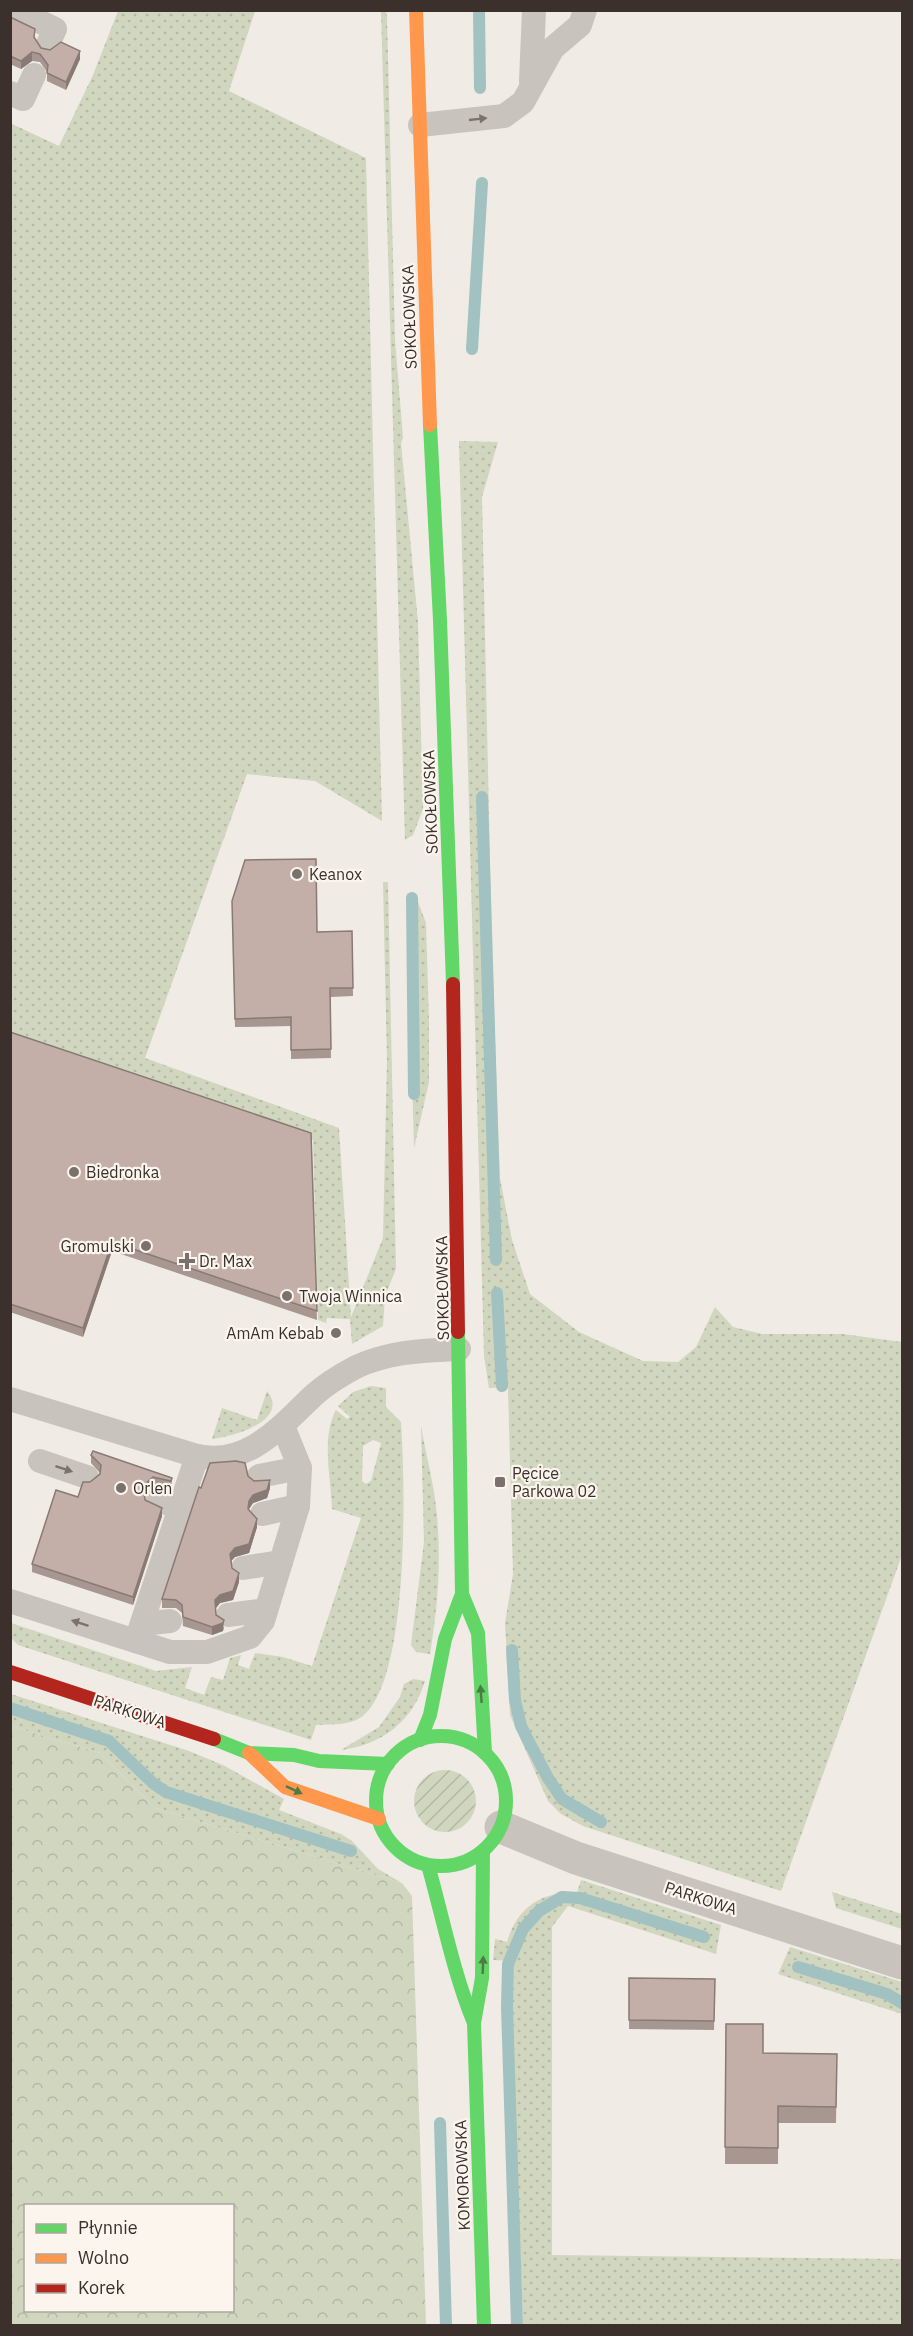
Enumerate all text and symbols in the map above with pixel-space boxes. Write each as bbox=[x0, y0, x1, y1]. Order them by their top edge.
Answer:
one-way arrow bbox=[469, 114, 488, 124]
street label: SOKOŁOWSKA bbox=[397, 264, 421, 370]
street label: SOKOŁOWSKA bbox=[418, 749, 442, 855]
place label: Keanox bbox=[309, 864, 362, 884]
marker: Keanox bbox=[290, 867, 304, 881]
place label: Biedronka bbox=[86, 1162, 160, 1182]
marker: Biedronka bbox=[67, 1165, 81, 1179]
place label: Gromulski bbox=[60, 1236, 134, 1256]
street label: SOKOŁOWSKA bbox=[431, 1236, 453, 1340]
marker: Gromulski bbox=[139, 1239, 153, 1253]
place label: Dr. Max bbox=[199, 1251, 252, 1271]
marker: Dr. Max bbox=[180, 1254, 194, 1268]
place label: Twoja Winnica bbox=[299, 1286, 402, 1306]
marker: Twoja Winnica bbox=[280, 1289, 294, 1303]
place label: AmAm Kebab bbox=[226, 1323, 324, 1343]
marker: AmAm Kebab bbox=[329, 1326, 343, 1340]
place label: Pęcice Parkowa 02 bbox=[512, 1463, 597, 1501]
one-way arrow bbox=[55, 1465, 73, 1474]
marker: Pęcice Parkowa 02 bbox=[493, 1475, 507, 1489]
place label: Orlen bbox=[133, 1478, 172, 1498]
marker: Orlen bbox=[114, 1481, 128, 1495]
one-way arrow bbox=[71, 1618, 89, 1627]
one-way arrow bbox=[476, 1685, 486, 1704]
street label: PARKOWA bbox=[91, 1690, 169, 1732]
one-way arrow bbox=[285, 1785, 303, 1795]
street label: PARKOWA bbox=[662, 1877, 740, 1919]
one-way arrow bbox=[478, 1956, 487, 1975]
street label: KOMOROWSKA bbox=[450, 2119, 474, 2231]
legend bbox=[24, 2204, 234, 2312]
text: Płynnie bbox=[78, 2216, 138, 2239]
text: Wolno bbox=[78, 2246, 129, 2269]
text: Korek bbox=[78, 2276, 125, 2299]

